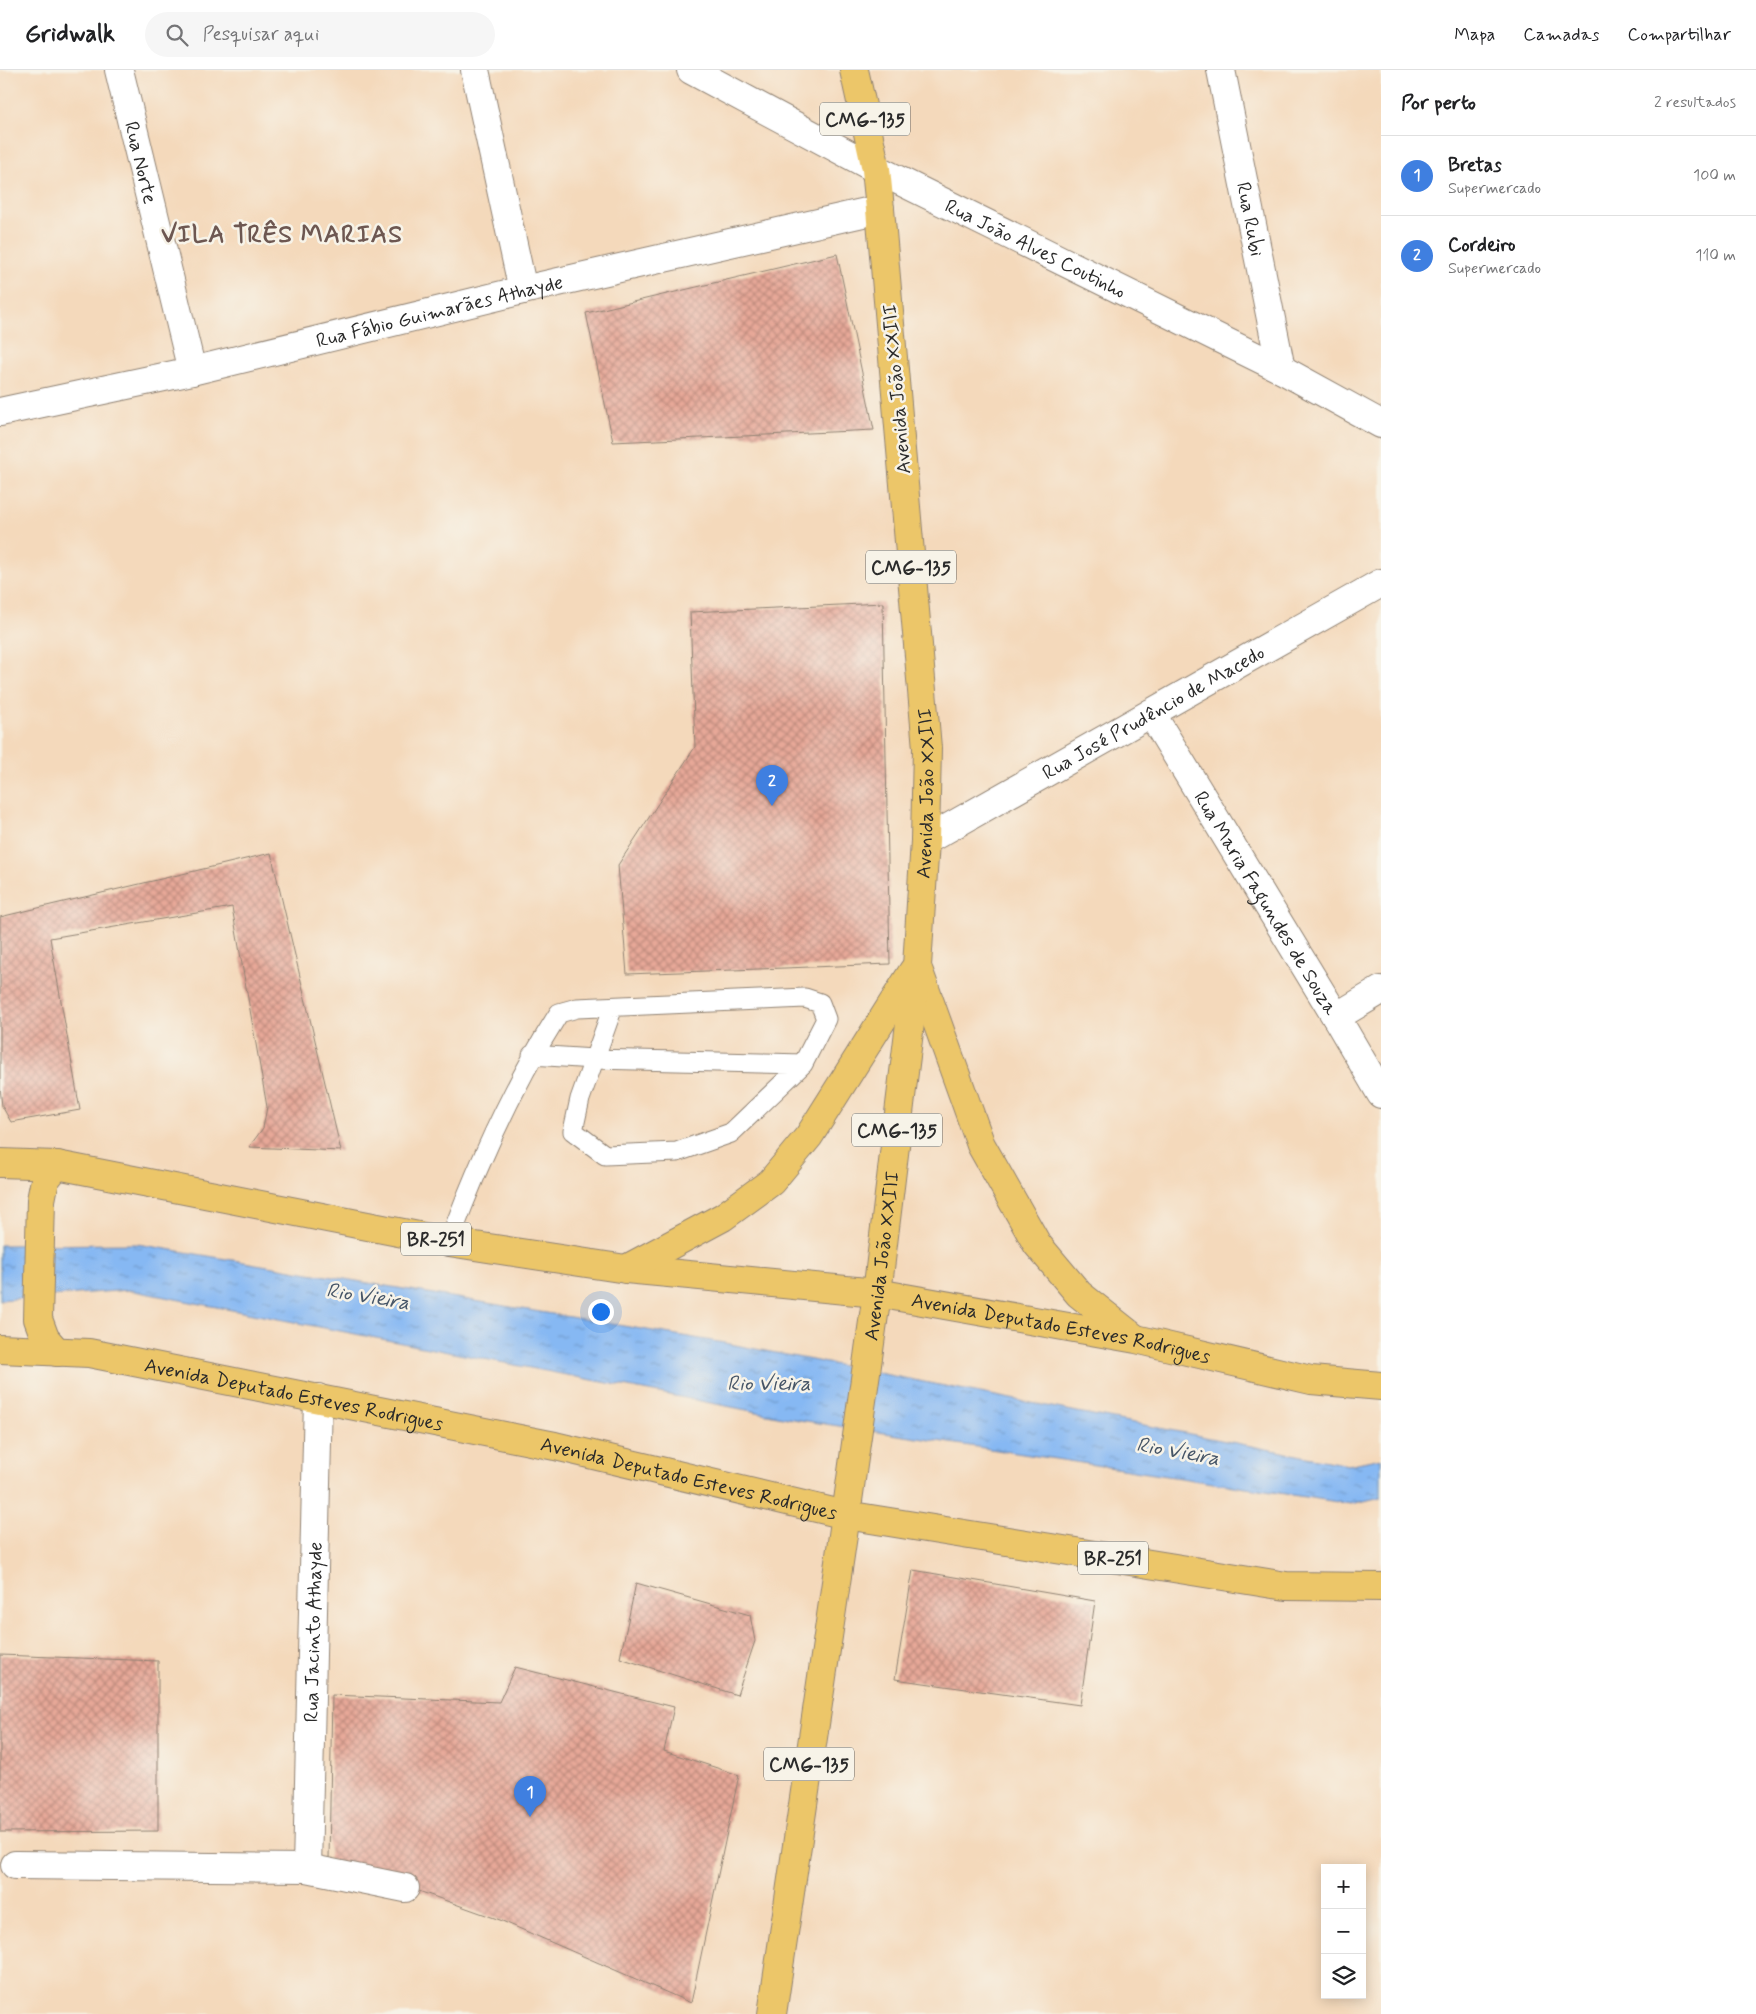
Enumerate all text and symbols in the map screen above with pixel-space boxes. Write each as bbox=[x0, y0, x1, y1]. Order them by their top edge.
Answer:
search box bbox=[145, 12, 495, 57]
text: Gridwalk bbox=[25, 19, 115, 50]
icon: search bbox=[163, 21, 191, 49]
text: Pesquisar aqui bbox=[203, 22, 319, 47]
text: Mapa bbox=[1454, 23, 1495, 47]
text: Camadas bbox=[1523, 23, 1599, 47]
text: Compartilhar bbox=[1627, 23, 1731, 47]
text: Por perto bbox=[1401, 89, 1476, 117]
text: 2 resultados bbox=[1654, 92, 1736, 113]
road number: CMG-135 bbox=[820, 103, 910, 136]
street label: Rua Norte bbox=[117, 119, 163, 207]
text: Bretas bbox=[1448, 153, 1502, 178]
text: 1 bbox=[1413, 165, 1421, 186]
text: 100 m bbox=[1693, 165, 1736, 186]
text: Supermercado bbox=[1448, 178, 1541, 199]
street label: Rua Rubi bbox=[1229, 180, 1270, 259]
street label: Rua João Alves Coutinho bbox=[940, 193, 1130, 305]
district label: VILA TRÊS MARIAS bbox=[161, 219, 403, 252]
text: Cordeiro bbox=[1448, 233, 1515, 258]
text: 2 bbox=[1413, 245, 1421, 266]
text: 110 m bbox=[1695, 245, 1736, 266]
text: Supermercado bbox=[1448, 258, 1541, 279]
street label: Rua Fábio Guimarães Athayde bbox=[313, 269, 566, 355]
street label: Avenida João XXIII bbox=[877, 303, 918, 475]
road number: CMG-135 bbox=[866, 551, 956, 584]
street label: Rua José Prudêncio de Macedo bbox=[1038, 640, 1270, 787]
street label: Avenida João XXIII bbox=[911, 707, 942, 880]
pin: 2 bbox=[756, 765, 788, 806]
street label: Rua Maria Fagundes de Souza bbox=[1187, 786, 1344, 1021]
road number: CMG-135 bbox=[852, 1114, 942, 1146]
street label: Avenida João XXIII bbox=[858, 1170, 907, 1343]
road number: BR-251 bbox=[401, 1222, 471, 1256]
water label: Rio Vieira bbox=[324, 1277, 412, 1317]
street label: Avenida Deputado Esteves Rodrigues bbox=[909, 1287, 1213, 1371]
your location bbox=[588, 1299, 614, 1325]
street label: Avenida Deputado Esteves Rodrigues bbox=[142, 1352, 445, 1438]
water label: Rio Vieira bbox=[727, 1370, 811, 1398]
street label: Avenida Deputado Esteves Rodrigues bbox=[538, 1431, 840, 1527]
water label: Rio Vieira bbox=[1134, 1431, 1222, 1473]
street label: Rua Jacinto Athayde bbox=[298, 1542, 330, 1723]
road number: BR-251 bbox=[1078, 1542, 1148, 1575]
road number: CMG-135 bbox=[764, 1748, 854, 1780]
pin: 1 bbox=[514, 1776, 546, 1817]
map controls bbox=[1321, 1864, 1366, 1999]
button: + bbox=[1321, 1864, 1366, 1909]
button: − bbox=[1321, 1909, 1366, 1954]
button: layers bbox=[1321, 1954, 1366, 1999]

